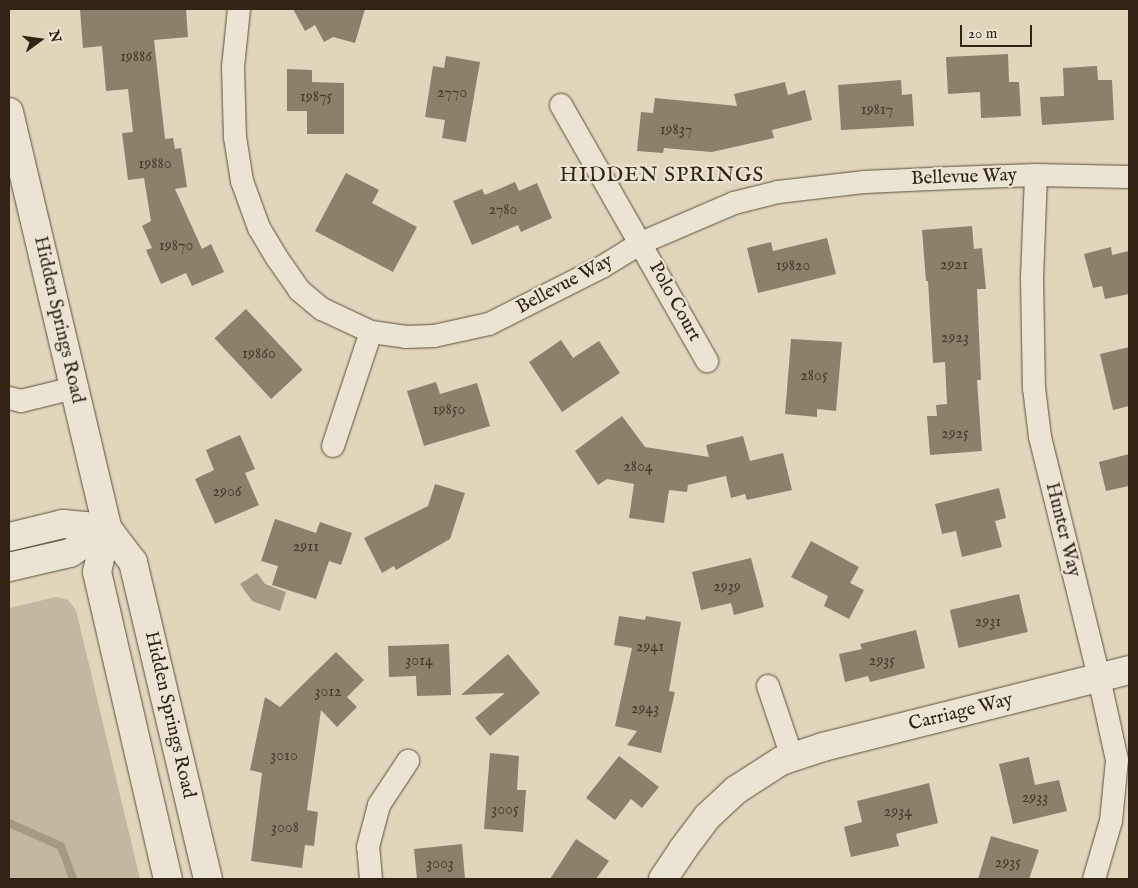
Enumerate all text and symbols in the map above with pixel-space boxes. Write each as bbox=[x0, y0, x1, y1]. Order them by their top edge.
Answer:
north arrow bbox=[15, 15, 65, 65]
scale bar bbox=[963, 15, 1036, 47]
text: 20 m bbox=[968, 24, 997, 43]
text: N bbox=[44, 28, 65, 44]
house number: 19886 bbox=[120, 47, 152, 67]
house number: 2770 bbox=[437, 83, 467, 103]
house number: 19875 bbox=[300, 87, 332, 107]
house number: 19817 bbox=[861, 100, 893, 120]
house number: 19837 bbox=[660, 120, 692, 140]
house number: 19880 bbox=[138, 154, 172, 174]
district label: HIDDEN SPRINGS bbox=[558, 163, 766, 189]
street label: Bellevue Way bbox=[911, 165, 1017, 191]
house number: 2780 bbox=[489, 200, 517, 220]
street label: Hidden Springs Road bbox=[28, 234, 88, 406]
house number: 19870 bbox=[159, 236, 193, 256]
street label: Bellevue Way bbox=[513, 250, 617, 320]
house number: 2921 bbox=[940, 255, 968, 275]
house number: 19820 bbox=[776, 256, 810, 276]
street label: Polo Court bbox=[643, 258, 705, 346]
house number: 2923 bbox=[941, 328, 969, 348]
house number: 19860 bbox=[242, 344, 276, 364]
house number: 2805 bbox=[800, 366, 828, 386]
house number: 19850 bbox=[433, 400, 465, 420]
house number: 2925 bbox=[941, 424, 969, 444]
house number: 2804 bbox=[623, 457, 653, 477]
street label: Hunter Way bbox=[1039, 480, 1085, 580]
house number: 2906 bbox=[212, 482, 242, 502]
house number: 2911 bbox=[293, 537, 319, 557]
house number: 2939 bbox=[713, 577, 741, 597]
house number: 2931 bbox=[975, 612, 1001, 632]
street label: Hidden Springs Road bbox=[139, 629, 199, 801]
house number: 2941 bbox=[636, 637, 664, 657]
house number: 3014 bbox=[405, 651, 433, 671]
house number: 2935 bbox=[869, 651, 895, 671]
house number: 3012 bbox=[314, 682, 342, 702]
street label: Carriage Way bbox=[907, 689, 1015, 737]
house number: 2943 bbox=[631, 699, 659, 719]
house number: 3010 bbox=[270, 746, 298, 766]
house number: 2933 bbox=[1022, 788, 1048, 808]
house number: 3005 bbox=[491, 800, 519, 820]
house number: 2934 bbox=[884, 802, 912, 822]
house number: 3008 bbox=[271, 818, 299, 838]
house number: 2935 bbox=[995, 853, 1021, 873]
house number: 3003 bbox=[426, 854, 454, 874]

